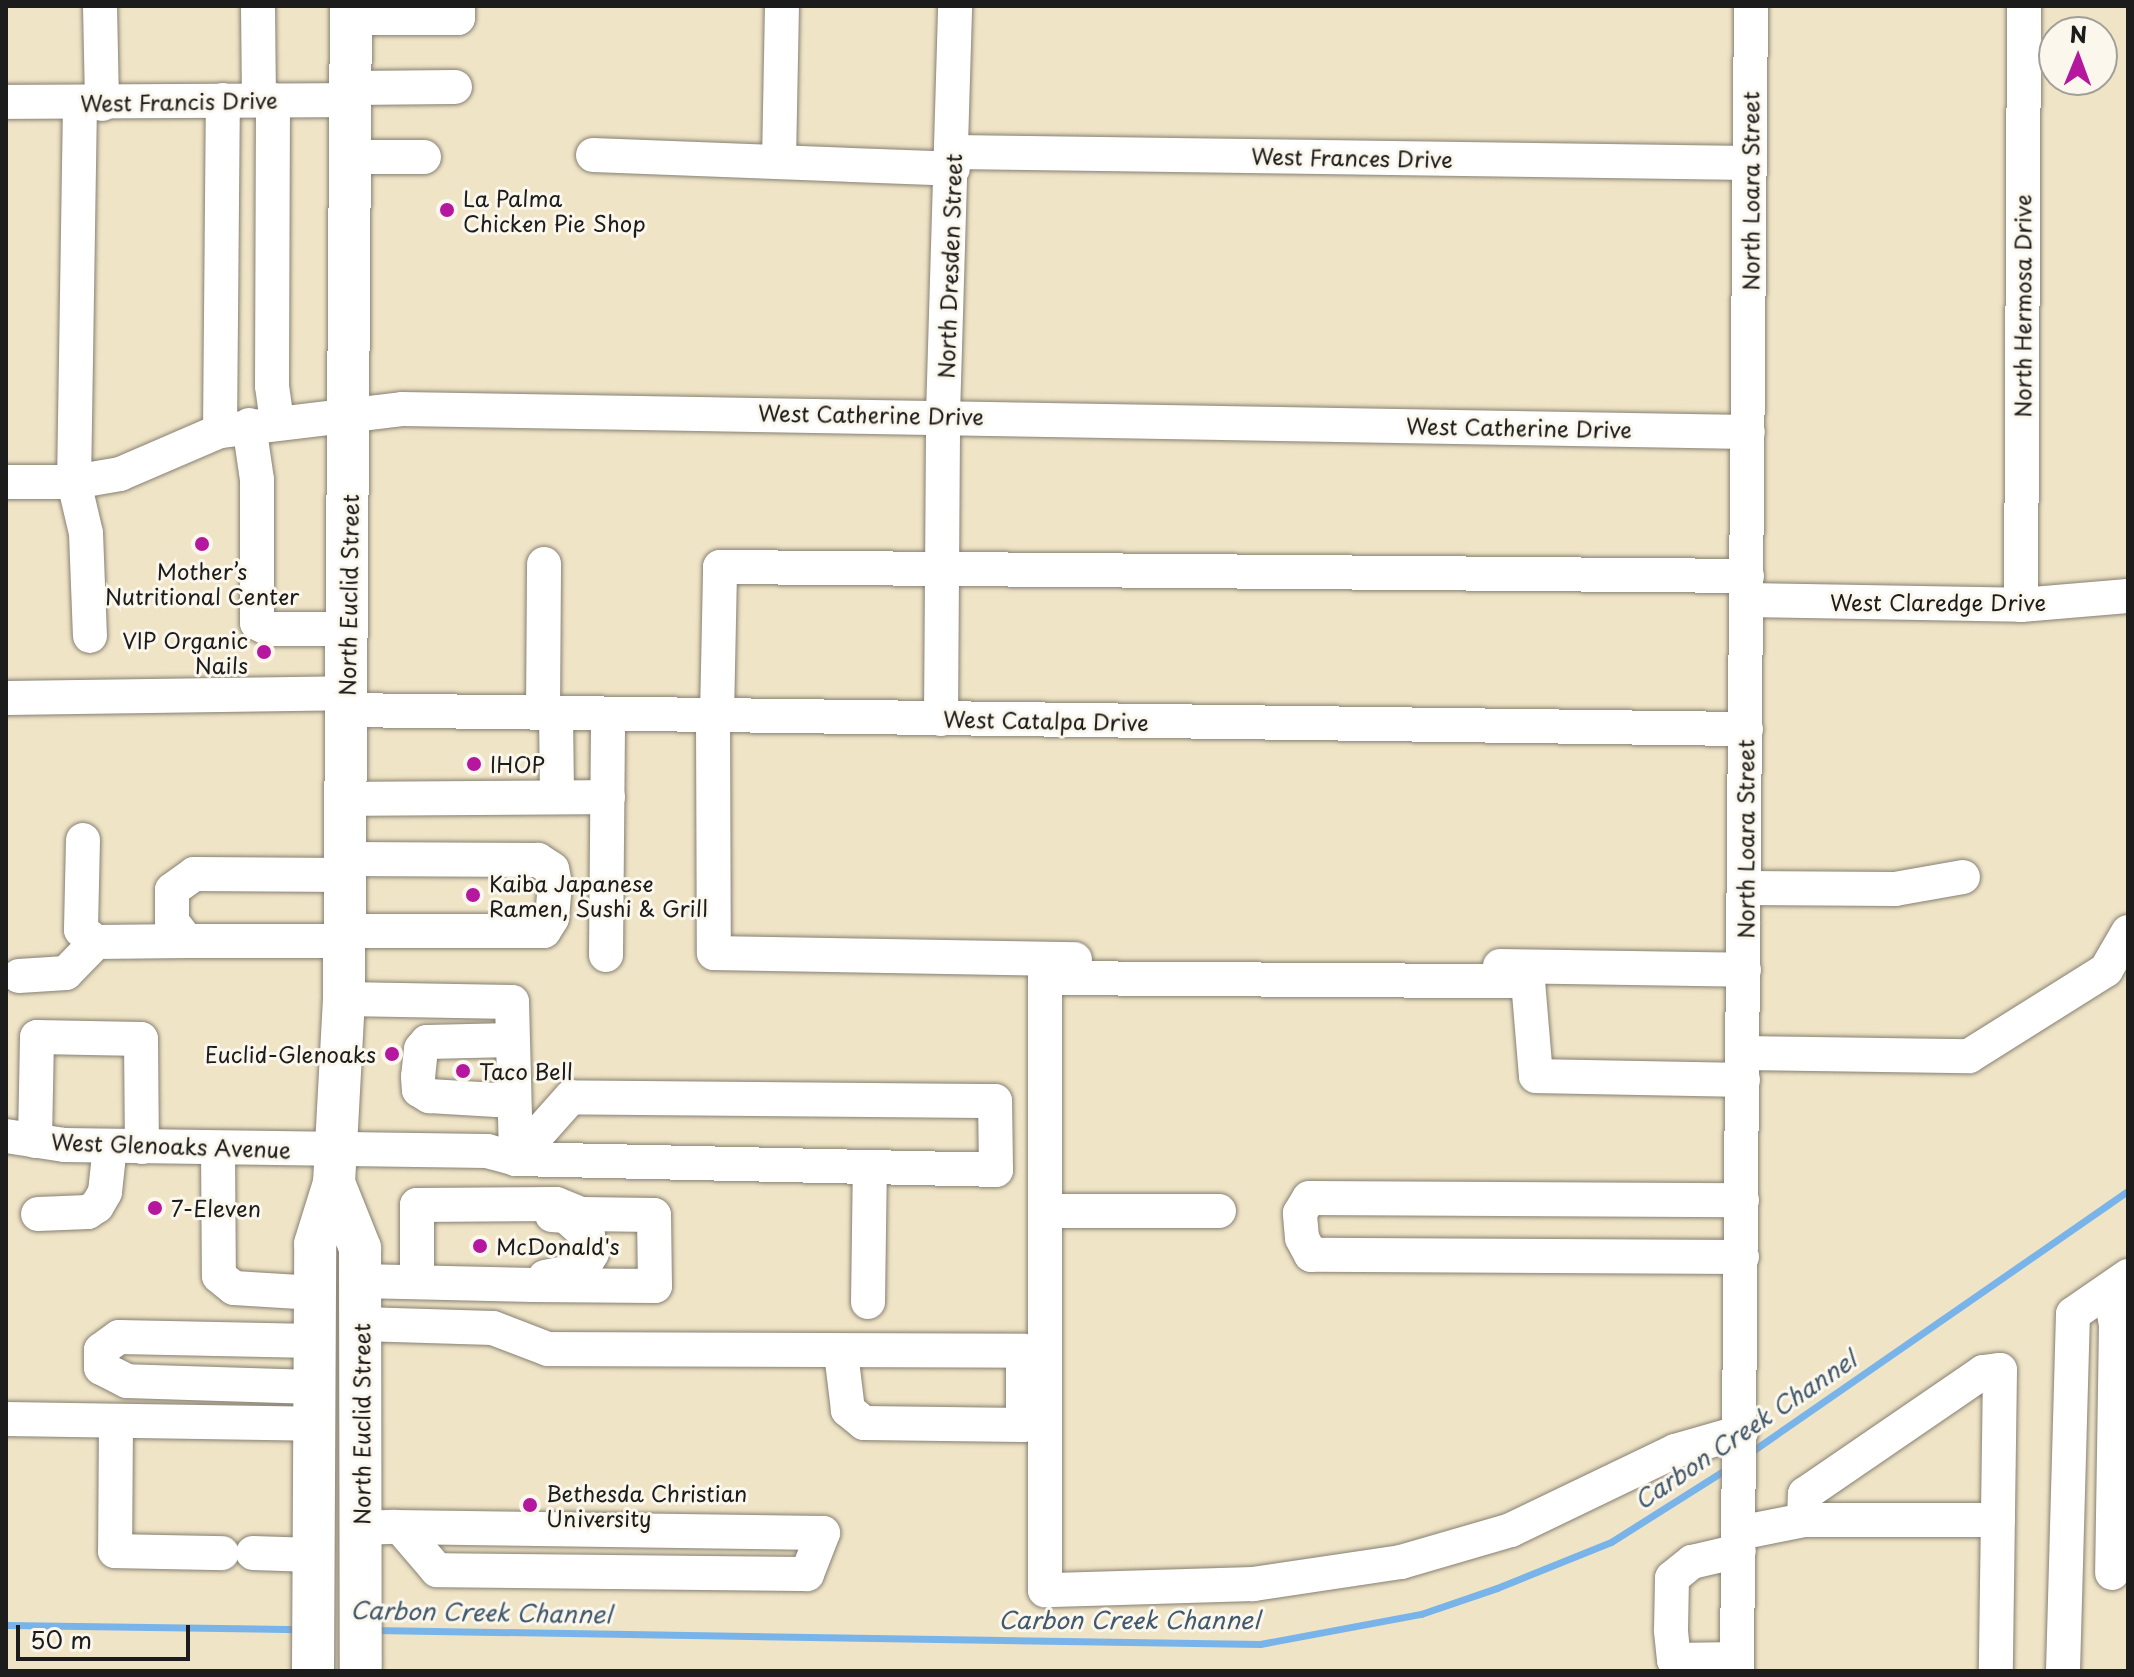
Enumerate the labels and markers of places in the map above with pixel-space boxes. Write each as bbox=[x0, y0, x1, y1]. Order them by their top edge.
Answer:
place label: La Palma Chicken Pie Shop bbox=[463, 184, 646, 236]
marker: La Palma Chicken Pie Shop bbox=[438, 201, 456, 219]
marker: Mother’s Nutritional Center bbox=[193, 535, 211, 553]
place label: Mother’s Nutritional Center bbox=[105, 557, 299, 608]
place label: VIP Organic Nails bbox=[120, 626, 248, 678]
marker: VIP Organic Nails bbox=[255, 643, 273, 661]
place label: IHOP bbox=[490, 751, 545, 777]
marker: IHOP bbox=[465, 755, 483, 773]
place label: Kaiba Japanese Ramen, Sushi & Grill bbox=[489, 869, 708, 920]
marker: Kaiba Japanese Ramen, Sushi & Grill bbox=[464, 886, 482, 904]
place label: Euclid-Glenoaks bbox=[205, 1041, 376, 1067]
marker: Euclid-Glenoaks bbox=[383, 1045, 401, 1063]
place label: Taco Bell bbox=[479, 1058, 575, 1084]
marker: Taco Bell bbox=[454, 1062, 472, 1080]
place label: 7-Eleven bbox=[171, 1195, 261, 1221]
marker: 7-Eleven bbox=[146, 1199, 164, 1217]
place label: McDonald's bbox=[496, 1233, 619, 1259]
marker: McDonald's bbox=[471, 1237, 489, 1255]
place label: Bethesda Christian University bbox=[546, 1479, 747, 1530]
marker: Bethesda Christian University bbox=[521, 1496, 539, 1514]

